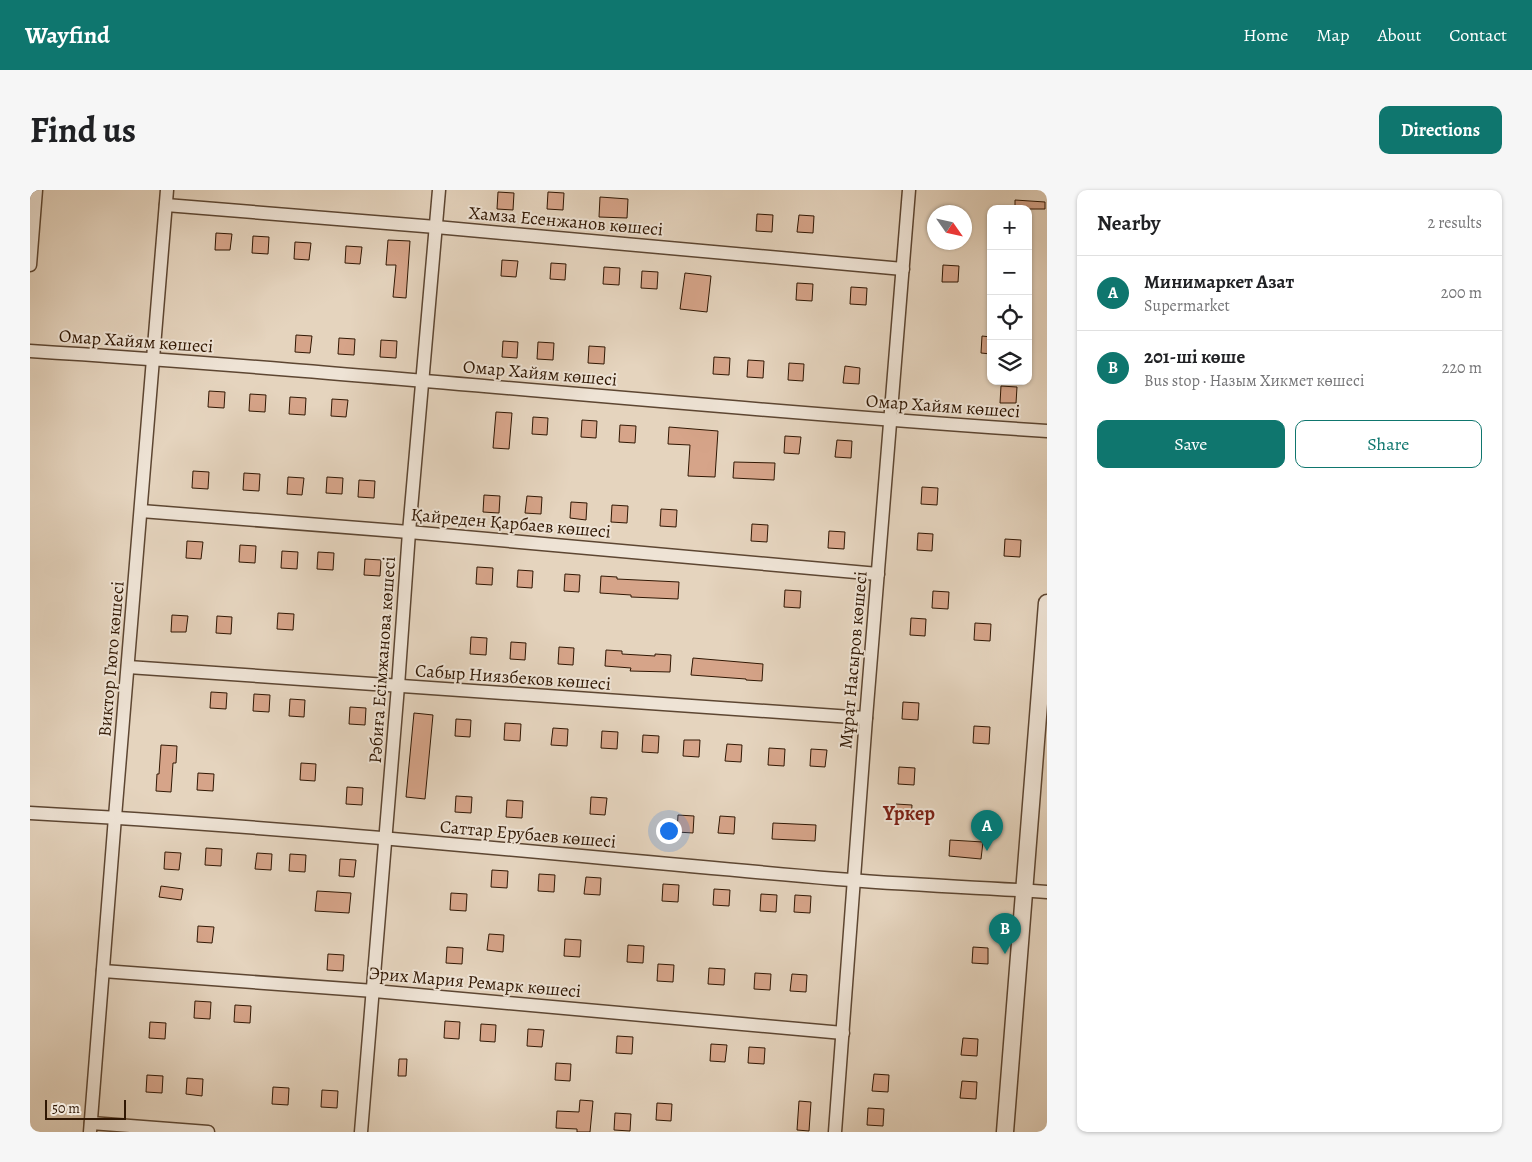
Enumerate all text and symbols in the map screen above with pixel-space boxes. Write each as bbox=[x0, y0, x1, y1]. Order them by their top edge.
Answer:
text: Wayfind bbox=[25, 19, 110, 51]
text: Home bbox=[1243, 23, 1288, 47]
text: Map bbox=[1316, 23, 1349, 47]
text: About bbox=[1377, 23, 1421, 47]
text: Contact bbox=[1449, 23, 1507, 47]
text: Find us bbox=[30, 106, 136, 154]
button: Directions bbox=[1379, 106, 1502, 154]
street label: Хамза Есенжанов көшесі bbox=[468, 201, 664, 241]
north arrow bbox=[927, 205, 972, 250]
map controls bbox=[987, 205, 1032, 385]
button: + bbox=[987, 205, 1032, 250]
text: Nearby bbox=[1097, 209, 1160, 237]
text: 2 results bbox=[1427, 212, 1482, 234]
button: − bbox=[987, 250, 1032, 295]
text: Минимаркет Азат bbox=[1144, 269, 1294, 295]
text: A bbox=[1108, 282, 1118, 304]
text: 200 m bbox=[1441, 282, 1482, 304]
button: locate bbox=[987, 295, 1032, 340]
text: Supermarket bbox=[1144, 295, 1230, 317]
street label: Омар Хайям көшесі bbox=[58, 324, 214, 358]
button: layers bbox=[987, 340, 1032, 385]
text: 201-ші көше bbox=[1144, 344, 1245, 370]
street label: Омар Хайям көшесі bbox=[462, 354, 618, 392]
text: B bbox=[1108, 357, 1118, 379]
text: 220 m bbox=[1442, 357, 1482, 379]
text: Bus stop · Назым Хикмет көшесі bbox=[1144, 370, 1364, 392]
street label: Омар Хайям көшесі bbox=[865, 389, 1021, 423]
button: Save bbox=[1097, 420, 1285, 468]
button: Share bbox=[1295, 420, 1482, 468]
street label: Қайреден Қарбаев көшесі bbox=[410, 502, 612, 544]
street label: Рәбиға Есімжанова көшесі bbox=[363, 556, 401, 764]
street label: Мұрат Насыров көшесі bbox=[833, 570, 873, 750]
street label: Виктор Гюго көшесі bbox=[92, 580, 130, 738]
street label: Сабыр Ниязбеков көшесі bbox=[414, 658, 612, 696]
district label: Үркер bbox=[882, 800, 935, 827]
pin: A bbox=[971, 810, 1003, 851]
street label: Саттар Ерубаев көшесі bbox=[439, 814, 617, 854]
your location bbox=[656, 818, 682, 844]
pin: B bbox=[989, 913, 1021, 954]
street label: Эрих Мария Ремарк көшесі bbox=[368, 961, 582, 1003]
scale bar bbox=[45, 1097, 126, 1120]
text: 50 m bbox=[52, 1099, 80, 1118]

